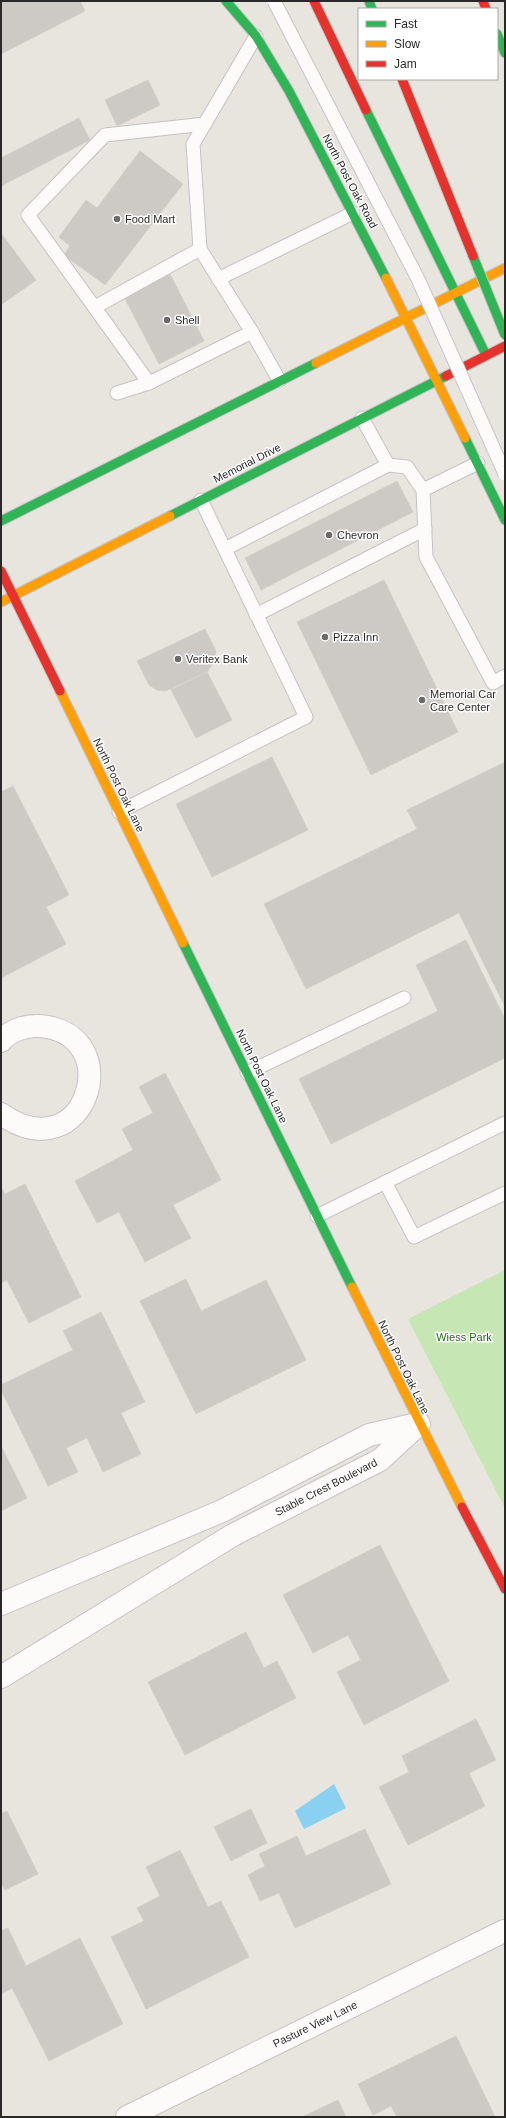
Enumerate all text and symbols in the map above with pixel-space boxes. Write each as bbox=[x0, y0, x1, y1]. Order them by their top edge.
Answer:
legend bbox=[358, 8, 498, 80]
text: Fast bbox=[394, 17, 418, 31]
text: Slow bbox=[394, 37, 420, 51]
text: Jam bbox=[394, 57, 417, 71]
street label: North Post Oak Road bbox=[320, 132, 380, 230]
place label: Food Mart bbox=[125, 213, 175, 225]
marker: Food Mart bbox=[112, 214, 122, 224]
place label: Shell bbox=[175, 314, 199, 326]
marker: Shell bbox=[162, 315, 172, 325]
street label: Memorial Drive bbox=[211, 441, 283, 485]
place label: Chevron bbox=[337, 529, 379, 541]
marker: Chevron bbox=[324, 530, 334, 540]
place label: Pizza Inn bbox=[333, 631, 378, 643]
marker: Pizza Inn bbox=[320, 632, 330, 642]
place label: Veritex Bank bbox=[186, 653, 248, 665]
marker: Veritex Bank bbox=[173, 654, 183, 664]
place label: Memorial Car Care Center bbox=[430, 688, 496, 713]
marker: Memorial Car Care Center bbox=[417, 695, 427, 705]
street label: North Post Oak Lane bbox=[91, 736, 147, 834]
street label: North Post Oak Lane bbox=[234, 1027, 290, 1125]
street label: North Post Oak Lane bbox=[376, 1318, 432, 1416]
park label: Wiess Park bbox=[436, 1331, 492, 1343]
street label: Stable Crest Boulevard bbox=[273, 1456, 379, 1518]
street label: Pasture View Lane bbox=[271, 1998, 359, 2050]

